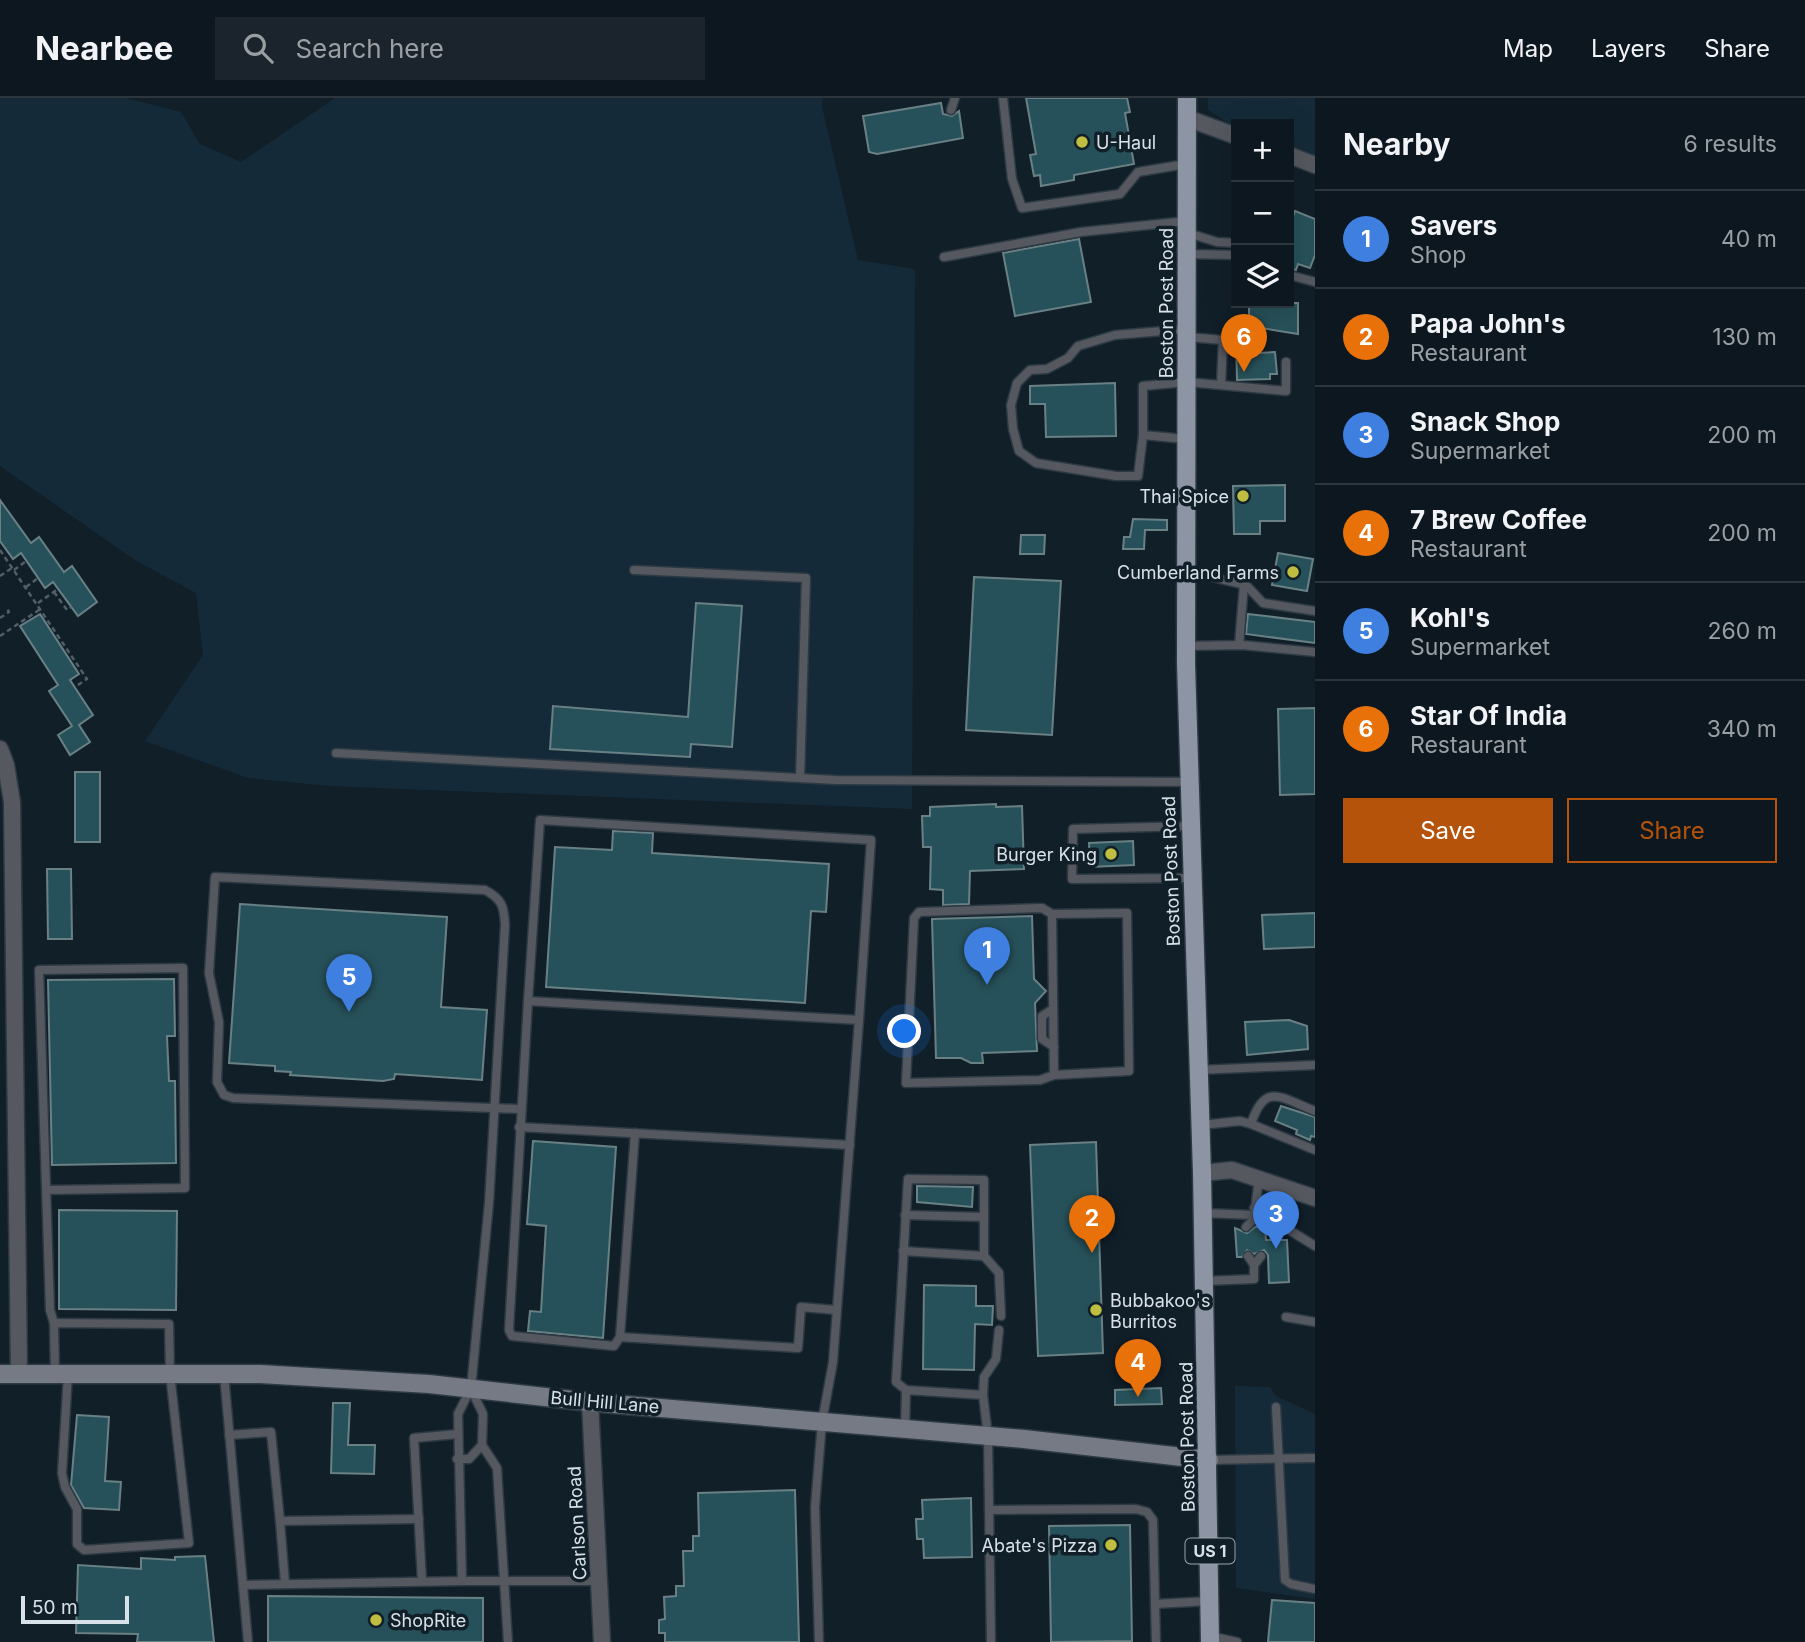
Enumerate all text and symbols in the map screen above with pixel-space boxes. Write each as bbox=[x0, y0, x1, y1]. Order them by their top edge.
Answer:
search box bbox=[215, 17, 705, 80]
text: Nearbee bbox=[35, 28, 173, 68]
icon: search bbox=[239, 29, 277, 67]
text: Search here bbox=[295, 33, 444, 64]
text: Map bbox=[1503, 34, 1553, 63]
text: Layers bbox=[1591, 34, 1666, 63]
text: Share bbox=[1704, 34, 1770, 63]
map controls bbox=[1231, 119, 1294, 308]
button: + bbox=[1231, 119, 1294, 182]
text: Nearby bbox=[1343, 126, 1451, 162]
text: 6 results bbox=[1683, 130, 1777, 158]
place label: U-Haul bbox=[1096, 132, 1156, 153]
marker: U-Haul bbox=[1074, 134, 1090, 150]
button: − bbox=[1231, 182, 1294, 245]
text: Savers bbox=[1410, 210, 1497, 241]
text: 1 bbox=[1361, 225, 1371, 253]
text: 40 m bbox=[1721, 225, 1777, 253]
street label: Boston Post Road bbox=[1156, 228, 1177, 378]
text: Shop bbox=[1410, 241, 1466, 269]
button: layers bbox=[1231, 245, 1294, 308]
text: Papa John's bbox=[1410, 308, 1566, 339]
pin: 6 bbox=[1221, 314, 1267, 372]
text: 2 bbox=[1359, 323, 1373, 351]
text: 130 m bbox=[1712, 323, 1777, 351]
text: Restaurant bbox=[1410, 339, 1527, 367]
text: Snack Shop bbox=[1410, 406, 1560, 437]
text: 3 bbox=[1359, 421, 1373, 449]
text: 200 m bbox=[1707, 421, 1777, 449]
text: Supermarket bbox=[1410, 437, 1550, 465]
place label: Thai Spice bbox=[1140, 486, 1229, 507]
marker: Thai Spice bbox=[1235, 488, 1251, 504]
text: 7 Brew Coffee bbox=[1410, 504, 1587, 535]
text: 4 bbox=[1358, 519, 1374, 547]
text: 200 m bbox=[1707, 519, 1777, 547]
text: Restaurant bbox=[1410, 535, 1527, 563]
place label: Cumberland Farms bbox=[1117, 562, 1279, 583]
marker: Cumberland Farms bbox=[1285, 564, 1301, 580]
text: Kohl's bbox=[1410, 602, 1490, 633]
text: 5 bbox=[1359, 617, 1373, 645]
text: 260 m bbox=[1708, 617, 1777, 645]
text: Supermarket bbox=[1410, 633, 1550, 661]
text: Star Of India bbox=[1410, 700, 1567, 731]
text: 6 bbox=[1359, 715, 1373, 743]
text: 340 m bbox=[1707, 715, 1777, 743]
text: Restaurant bbox=[1410, 731, 1527, 759]
street label: Boston Post Road bbox=[1158, 796, 1184, 946]
button: Save bbox=[1343, 798, 1553, 863]
button: Share bbox=[1567, 798, 1777, 863]
place label: Burger King bbox=[996, 844, 1097, 865]
marker: Burger King bbox=[1103, 846, 1119, 862]
pin: 1 bbox=[964, 927, 1010, 985]
pin: 5 bbox=[326, 954, 372, 1012]
your location bbox=[887, 1014, 921, 1048]
pin: 3 bbox=[1253, 1191, 1299, 1249]
pin: 2 bbox=[1069, 1195, 1115, 1253]
place label: Bubbakoo's Burritos bbox=[1110, 1290, 1210, 1332]
marker: Bubbakoo's Burritos bbox=[1088, 1302, 1104, 1318]
pin: 4 bbox=[1115, 1339, 1161, 1397]
street label: Boston Post Road bbox=[1175, 1362, 1199, 1512]
street label: Bull Hill Lane bbox=[550, 1387, 660, 1417]
street label: Carlson Road bbox=[564, 1465, 590, 1581]
place label: Abate's Pizza bbox=[982, 1535, 1097, 1556]
marker: Abate's Pizza bbox=[1103, 1537, 1119, 1553]
road number: US 1 bbox=[1186, 1539, 1234, 1564]
scale bar bbox=[21, 1593, 130, 1625]
text: 50 m bbox=[32, 1596, 78, 1619]
place label: ShopRite bbox=[390, 1610, 466, 1631]
marker: ShopRite bbox=[368, 1612, 384, 1628]

